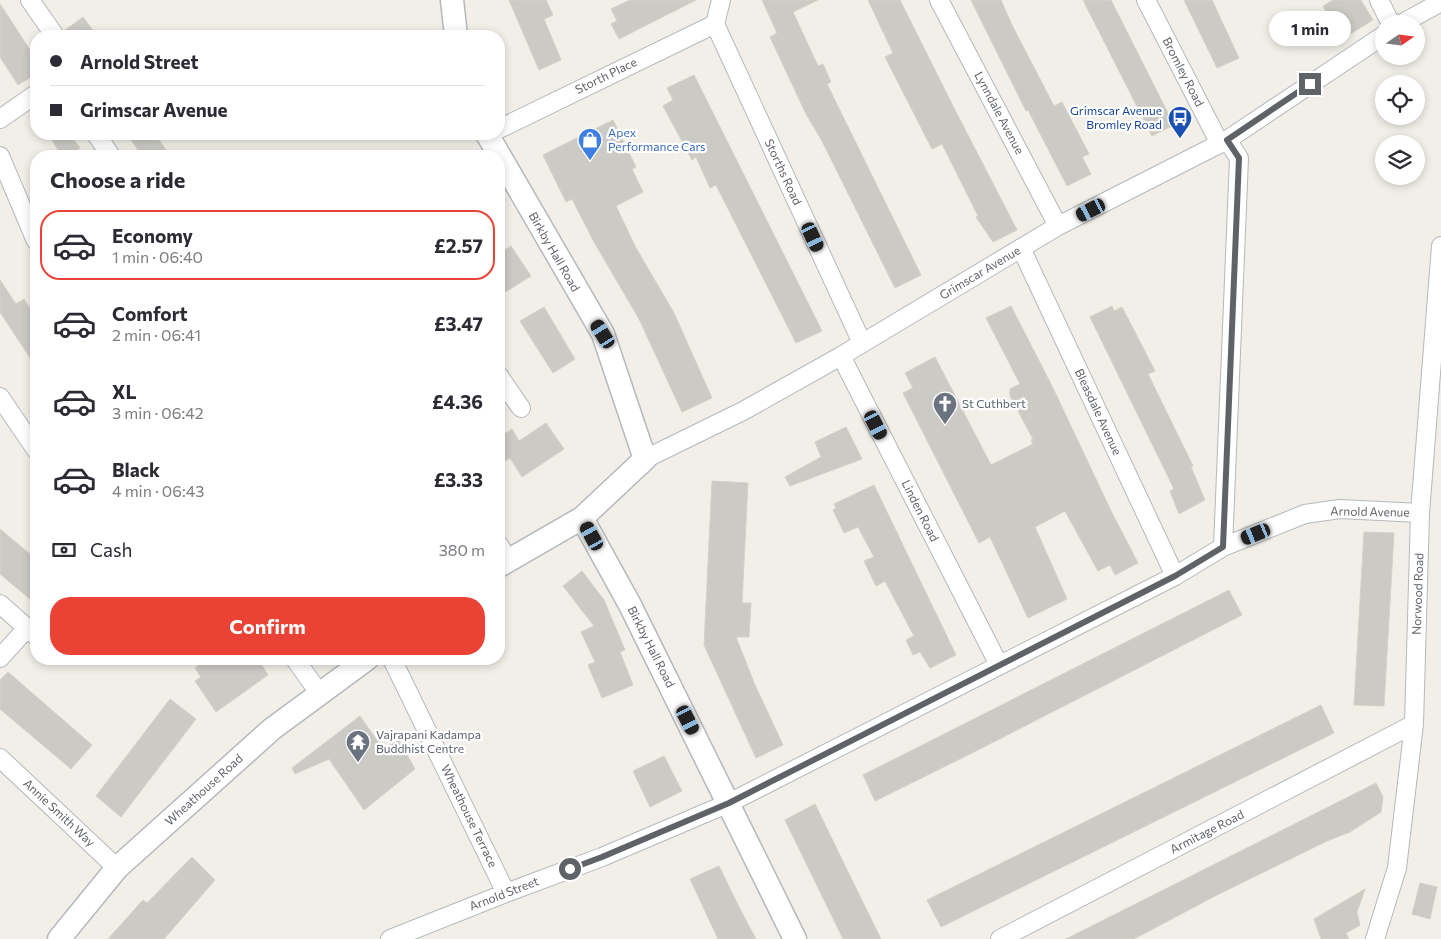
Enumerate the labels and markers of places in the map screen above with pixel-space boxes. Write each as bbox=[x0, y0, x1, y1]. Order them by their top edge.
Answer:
place label: Grimscar Avenue Bromley Road bbox=[1070, 103, 1162, 131]
bus stop icon: Grimscar Avenue Bromley Road bbox=[1167, 105, 1193, 139]
place label: Apex Performance Cars bbox=[608, 125, 706, 153]
shop icon: Apex Performance Cars bbox=[577, 127, 603, 161]
church icon: St Cuthbert bbox=[932, 391, 958, 425]
place label: St Cuthbert bbox=[962, 396, 1026, 410]
place label: Vajrapani Kadampa Buddhist Centre bbox=[376, 727, 481, 755]
temple icon: Vajrapani Kadampa Buddhist Centre bbox=[345, 729, 371, 763]

